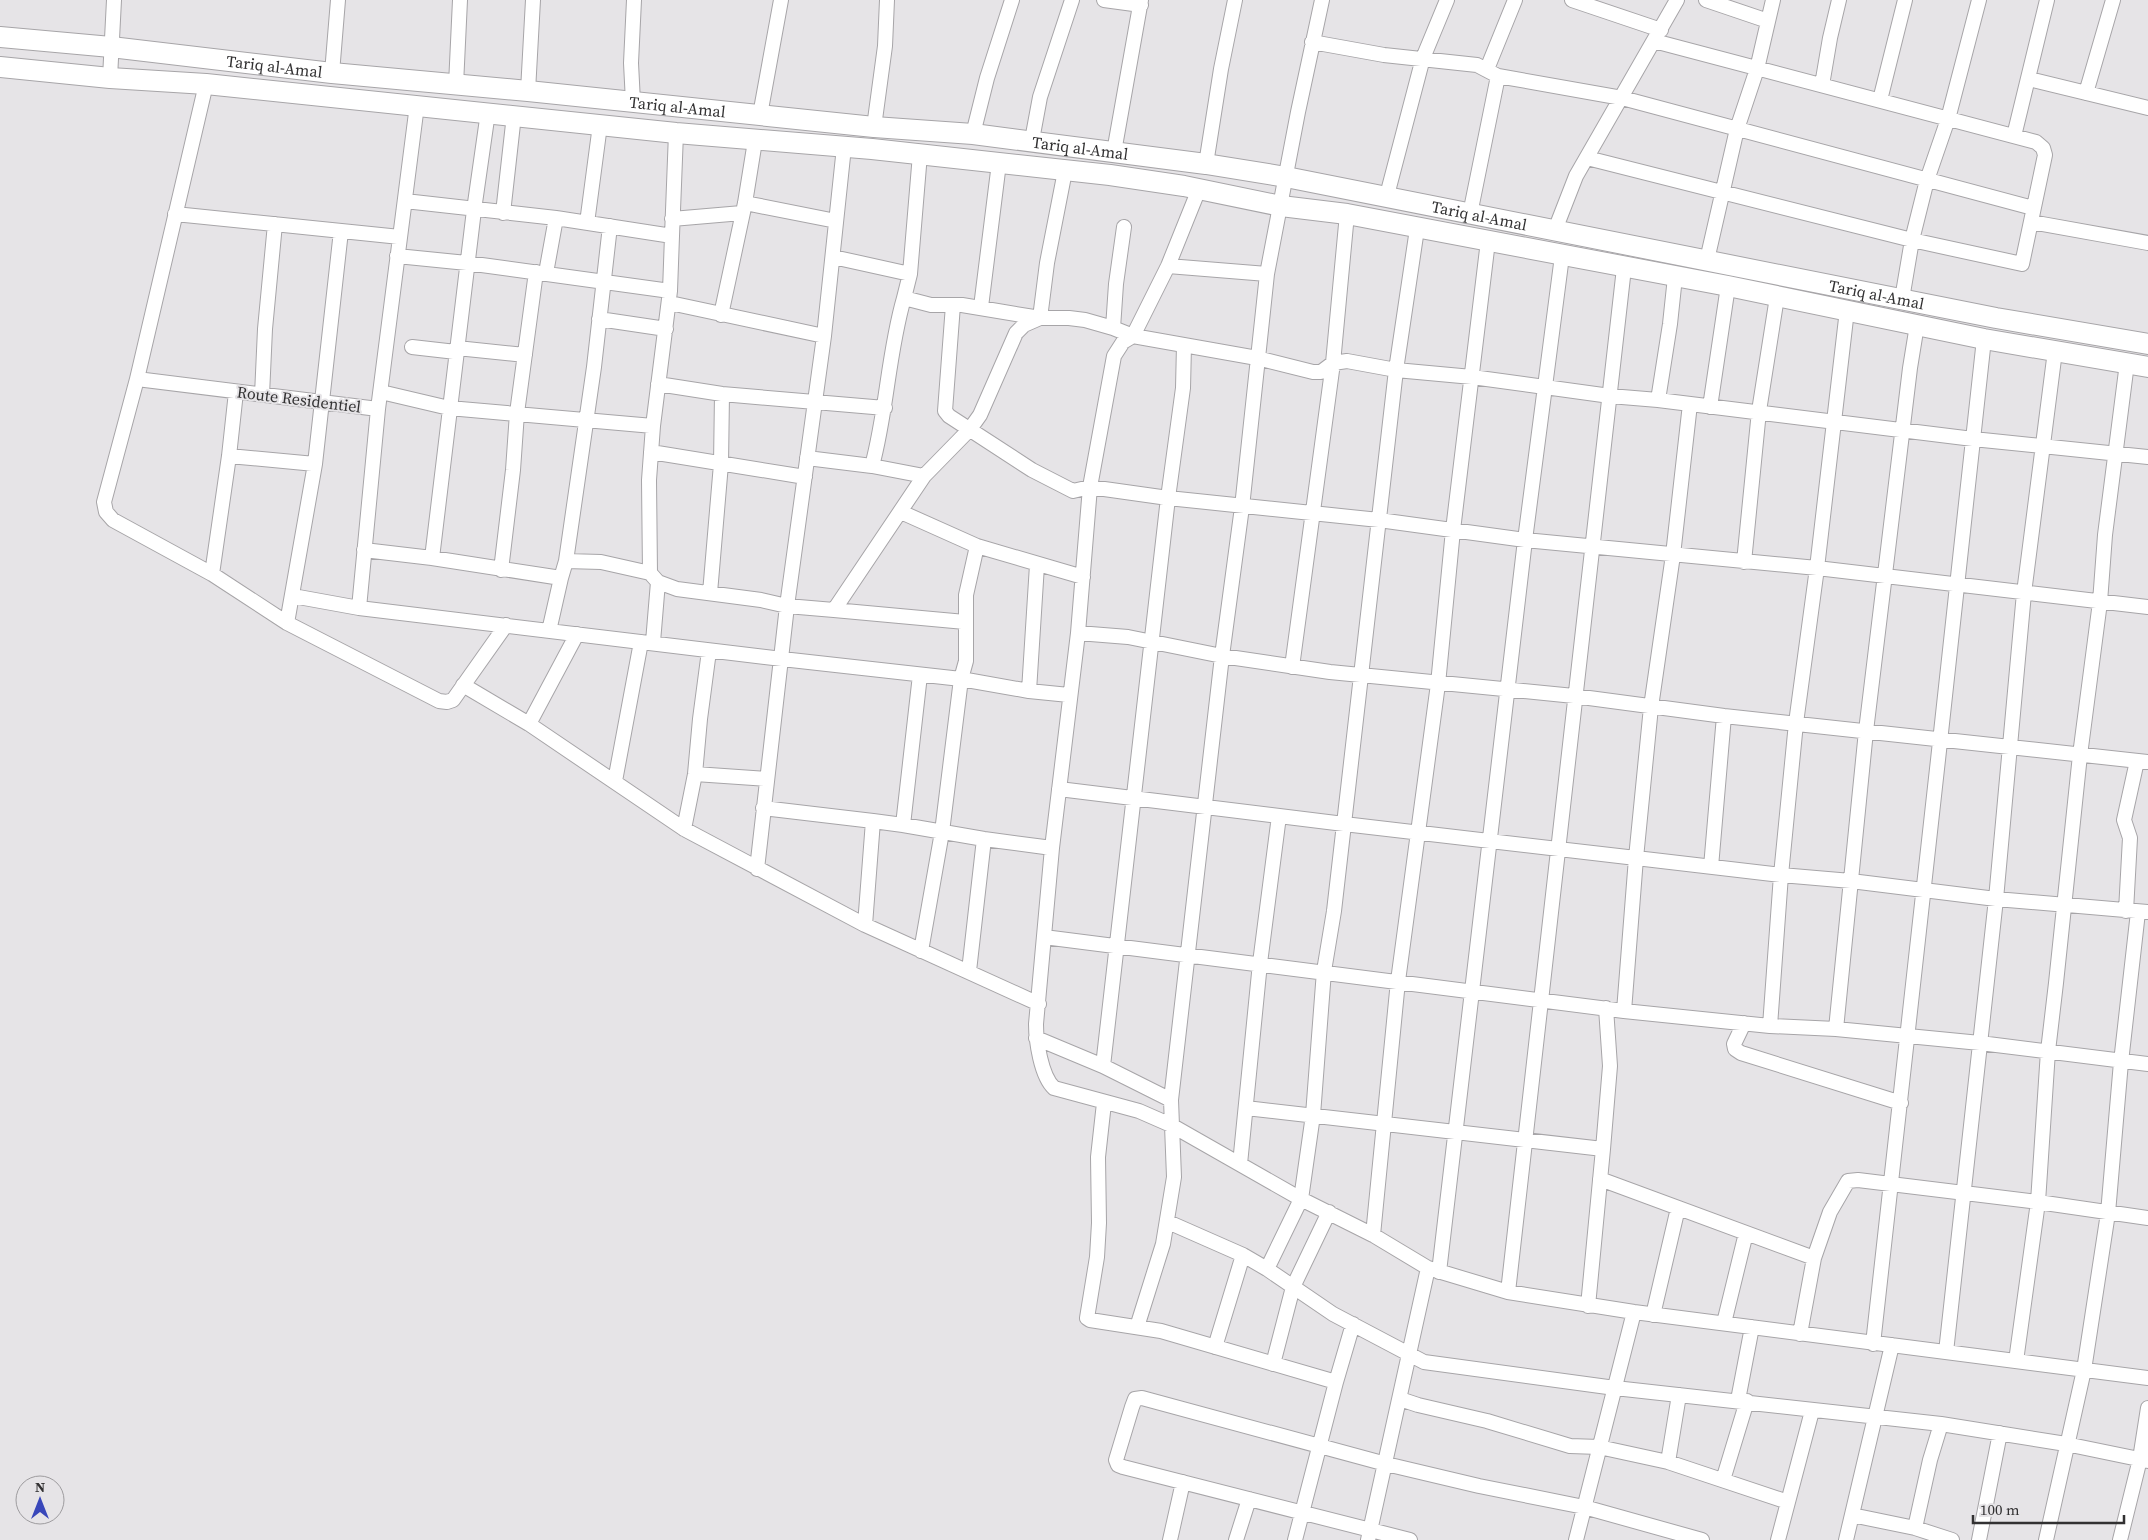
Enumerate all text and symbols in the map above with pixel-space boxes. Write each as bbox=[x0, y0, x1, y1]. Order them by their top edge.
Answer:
street label: Tariq al-Amal bbox=[225, 50, 324, 83]
street label: Tariq al-Amal bbox=[628, 91, 727, 123]
street label: Tariq al-Amal bbox=[1031, 131, 1130, 165]
street label: Tariq al-Amal bbox=[1430, 195, 1529, 236]
street label: Tariq al-Amal bbox=[1827, 274, 1926, 315]
street label: Route Residentiel bbox=[236, 380, 363, 418]
north arrow bbox=[15, 1475, 65, 1525]
text: N bbox=[35, 1477, 45, 1497]
scale bar bbox=[1973, 1492, 2124, 1524]
text: 100 m bbox=[1980, 1499, 2020, 1520]

